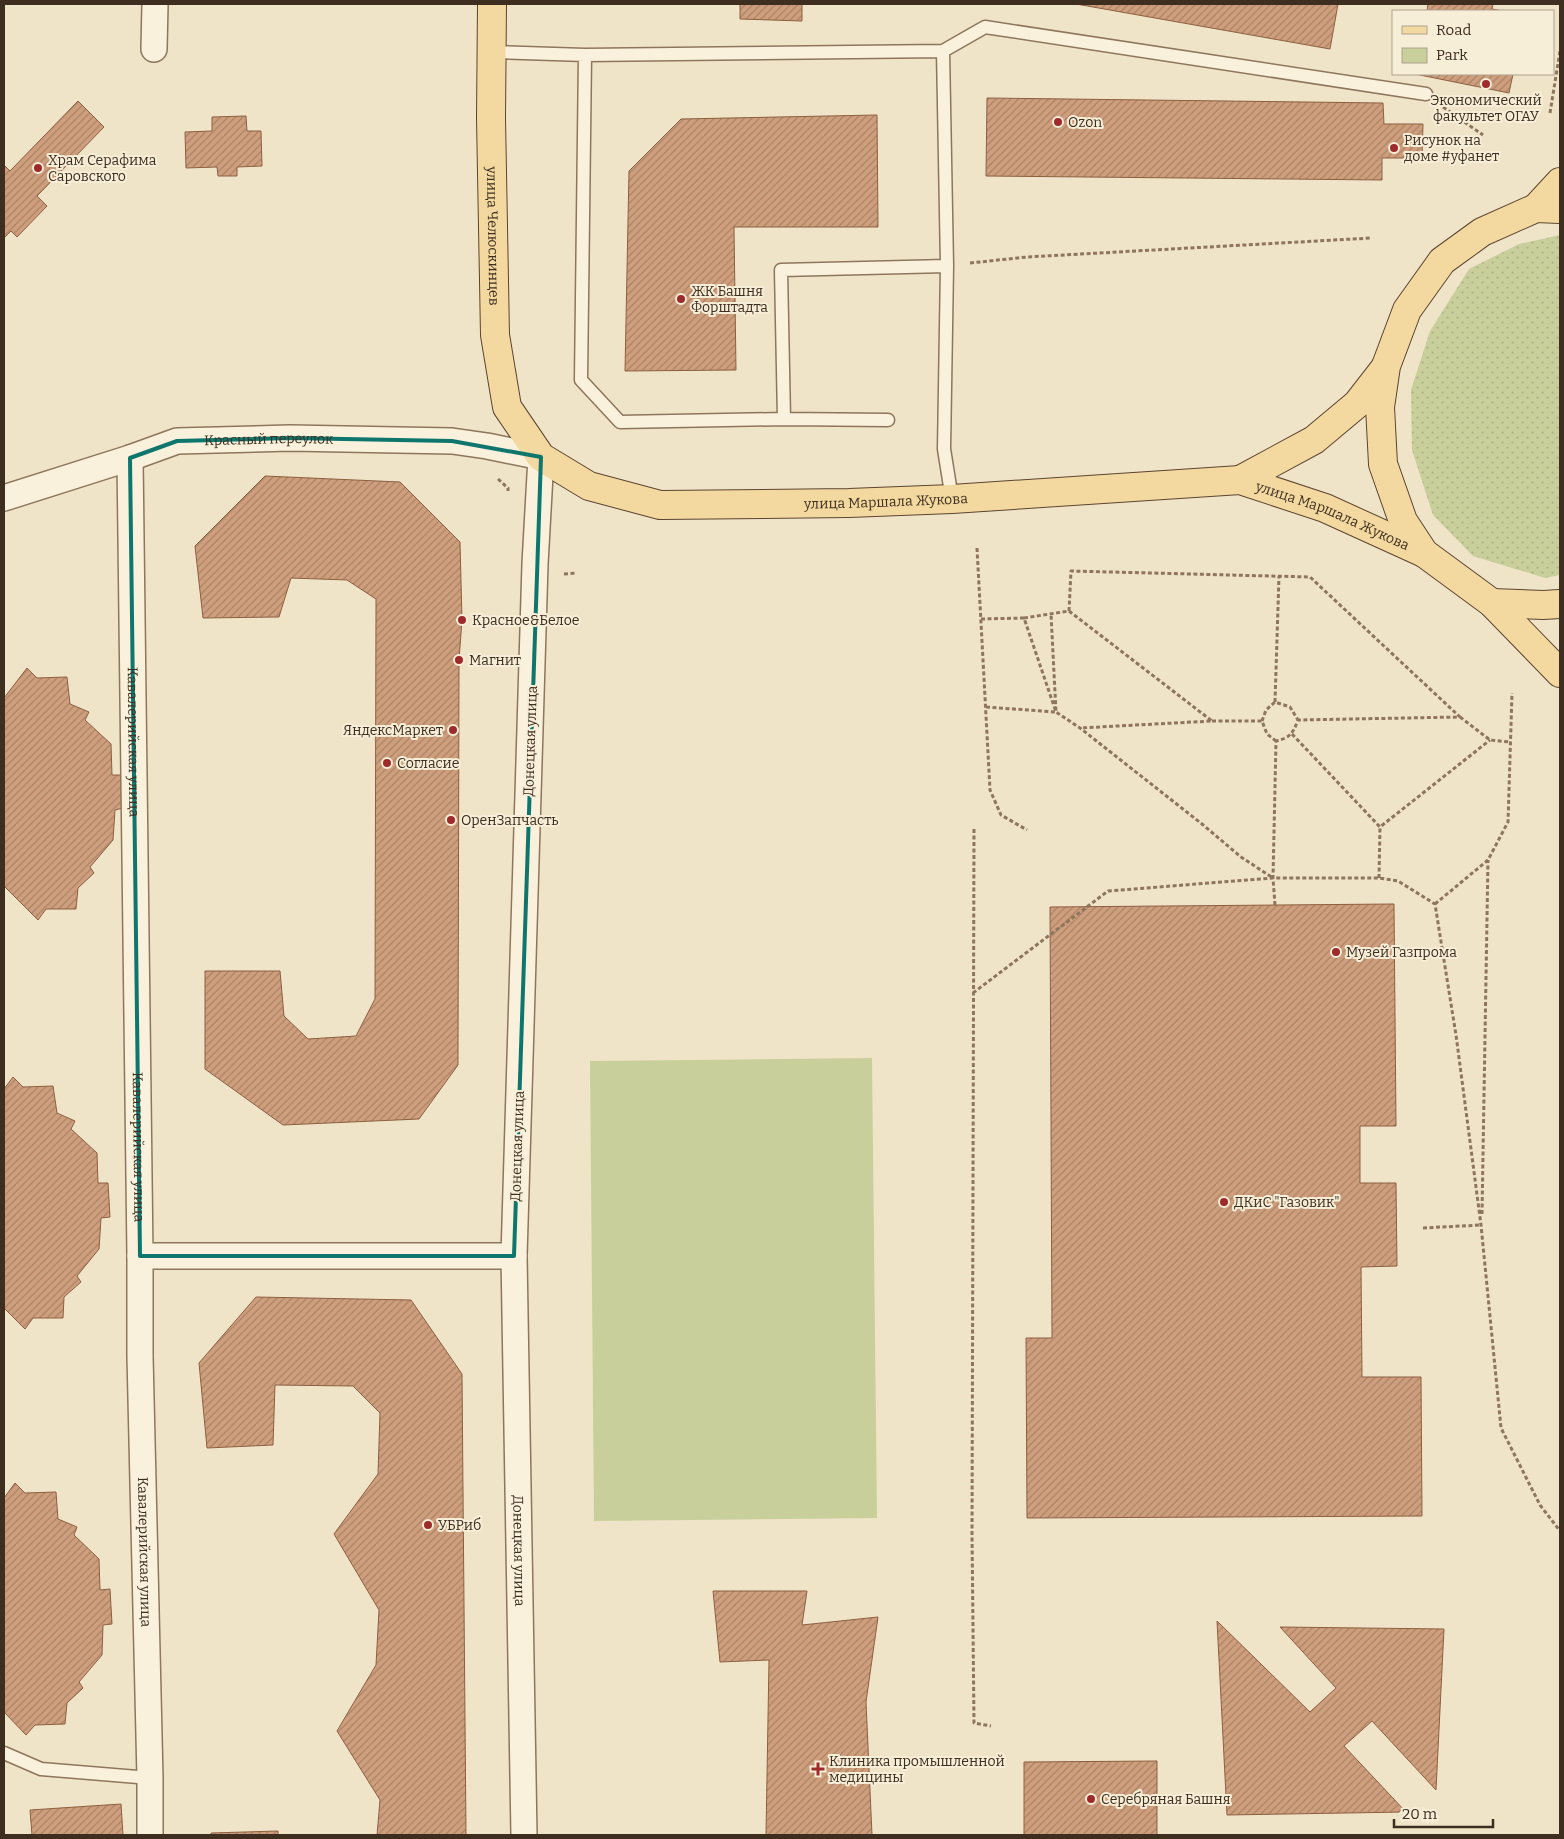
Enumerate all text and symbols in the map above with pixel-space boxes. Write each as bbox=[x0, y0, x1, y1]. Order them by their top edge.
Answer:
legend bbox=[1392, 10, 1554, 75]
text: Road bbox=[1436, 21, 1471, 39]
text: Park bbox=[1436, 46, 1468, 64]
marker: Экономический факультет ОГАУ bbox=[1480, 78, 1492, 90]
place label: Экономический факультет ОГАУ bbox=[1430, 92, 1542, 125]
place label: Ozon bbox=[1068, 114, 1102, 131]
marker: Ozon bbox=[1052, 116, 1064, 128]
place label: Рисунок на доме #уфанет bbox=[1404, 132, 1499, 165]
marker: Рисунок на доме #уфанет bbox=[1388, 142, 1400, 154]
place label: Храм Серафима Саровского bbox=[48, 152, 157, 185]
marker: Храм Серафима Саровского bbox=[32, 162, 44, 174]
street label: улица Челюскинцев bbox=[483, 165, 502, 306]
place label: ЖК Башня Форштадта bbox=[691, 283, 768, 316]
marker: ЖК Башня Форштадта bbox=[675, 293, 687, 305]
street label: Красный переулок bbox=[204, 430, 334, 449]
street label: улица Маршала Жукова bbox=[1253, 477, 1412, 554]
street label: улица Маршала Жукова bbox=[803, 490, 969, 512]
place label: Красное&Белое bbox=[472, 612, 579, 629]
marker: Красное&Белое bbox=[456, 614, 468, 626]
place label: Магнит bbox=[469, 652, 521, 669]
marker: Магнит bbox=[453, 654, 465, 666]
street label: Кавалерийская улица bbox=[124, 667, 143, 817]
street label: Донецкая улица bbox=[520, 685, 541, 797]
place label: ЯндексМаркет bbox=[343, 722, 443, 739]
marker: ЯндексМаркет bbox=[447, 724, 459, 736]
place label: Согласие bbox=[397, 755, 460, 772]
marker: Согласие bbox=[381, 757, 393, 769]
place label: ОренЗапчасть bbox=[461, 812, 558, 829]
marker: ОренЗапчасть bbox=[445, 814, 457, 826]
place label: Музей Газпрома bbox=[1346, 944, 1457, 961]
marker: Музей Газпрома bbox=[1330, 946, 1342, 958]
street label: Кавалерийская улица bbox=[129, 1072, 148, 1222]
street label: Донецкая улица bbox=[507, 1090, 528, 1202]
place label: ДКиC "Газовик" bbox=[1234, 1194, 1340, 1211]
marker: ДКиC "Газовик" bbox=[1218, 1196, 1230, 1208]
street label: Кавалерийская улица bbox=[134, 1477, 154, 1627]
street label: Донецкая улица bbox=[509, 1495, 528, 1607]
place label: УБРиб bbox=[438, 1517, 481, 1534]
marker: УБРиб bbox=[422, 1519, 434, 1531]
place label: Клиника промышленной медицины bbox=[829, 1753, 1005, 1786]
marker: Клиника промышленной медицины bbox=[811, 1762, 825, 1776]
place label: Серебряная Башня bbox=[1101, 1791, 1231, 1808]
marker: Серебряная Башня bbox=[1085, 1793, 1097, 1805]
scale bar bbox=[1394, 1796, 1493, 1828]
text: 20 m bbox=[1402, 1805, 1438, 1823]

